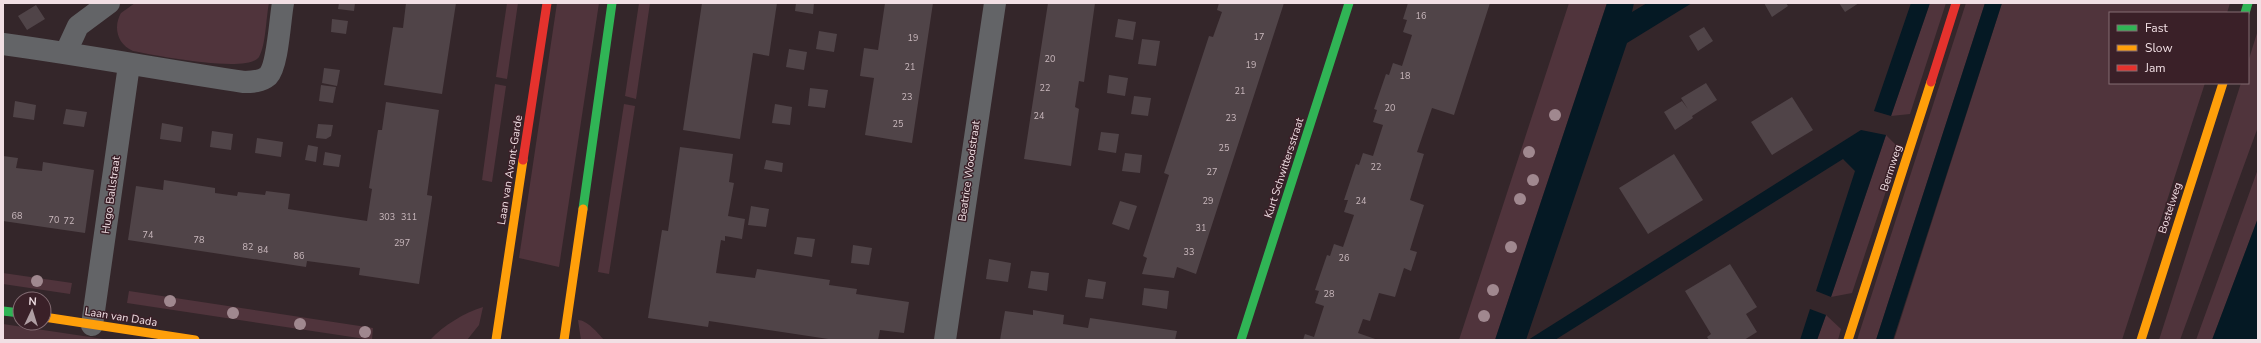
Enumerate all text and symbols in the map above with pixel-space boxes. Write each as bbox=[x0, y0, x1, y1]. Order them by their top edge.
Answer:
house number: 16 bbox=[1416, 10, 1426, 22]
legend bbox=[2109, 12, 2249, 84]
text: Fast bbox=[2145, 20, 2168, 36]
house number: 17 bbox=[1254, 31, 1264, 43]
house number: 19 bbox=[908, 32, 918, 44]
text: Slow bbox=[2145, 40, 2173, 56]
house number: 20 bbox=[1045, 53, 1055, 65]
house number: 19 bbox=[1246, 59, 1256, 71]
text: Jam bbox=[2144, 60, 2166, 76]
house number: 21 bbox=[905, 61, 915, 73]
house number: 18 bbox=[1400, 70, 1410, 82]
house number: 22 bbox=[1040, 82, 1050, 94]
house number: 21 bbox=[1235, 85, 1245, 97]
house number: 23 bbox=[902, 91, 912, 103]
house number: 20 bbox=[1385, 102, 1395, 114]
house number: 24 bbox=[1034, 110, 1045, 122]
house number: 23 bbox=[1226, 112, 1236, 124]
street label: Laan van Avant-Garde bbox=[494, 114, 526, 226]
street label: Kurt Schwittersstraat bbox=[1261, 116, 1307, 220]
house number: 25 bbox=[893, 118, 903, 130]
street label: Beatrice Woodstraat bbox=[954, 119, 984, 222]
house number: 25 bbox=[1219, 142, 1229, 154]
street label: Bermweg bbox=[1876, 143, 1906, 193]
street label: Hugo Ballstraat bbox=[98, 155, 124, 235]
house number: 22 bbox=[1371, 161, 1381, 173]
house number: 27 bbox=[1207, 166, 1217, 178]
street label: Bostelweg bbox=[2155, 180, 2185, 236]
house number: 29 bbox=[1203, 195, 1213, 207]
house number: 24 bbox=[1356, 195, 1367, 207]
house number: 68 bbox=[12, 210, 22, 222]
house number: 303 bbox=[379, 211, 395, 223]
house number: 311 bbox=[401, 211, 417, 223]
house number: 70 bbox=[49, 214, 59, 226]
house number: 72 bbox=[64, 215, 74, 227]
house number: 31 bbox=[1196, 222, 1206, 234]
house number: 74 bbox=[143, 229, 154, 241]
house number: 78 bbox=[194, 234, 204, 246]
house number: 297 bbox=[394, 237, 410, 249]
house number: 82 bbox=[243, 241, 253, 253]
house number: 84 bbox=[258, 244, 269, 256]
house number: 33 bbox=[1184, 246, 1194, 258]
house number: 86 bbox=[294, 250, 304, 262]
house number: 26 bbox=[1339, 252, 1349, 264]
house number: 28 bbox=[1324, 288, 1334, 300]
north arrow bbox=[12, 291, 52, 331]
text: N bbox=[28, 294, 37, 309]
street label: Laan van Dada bbox=[84, 304, 159, 330]

